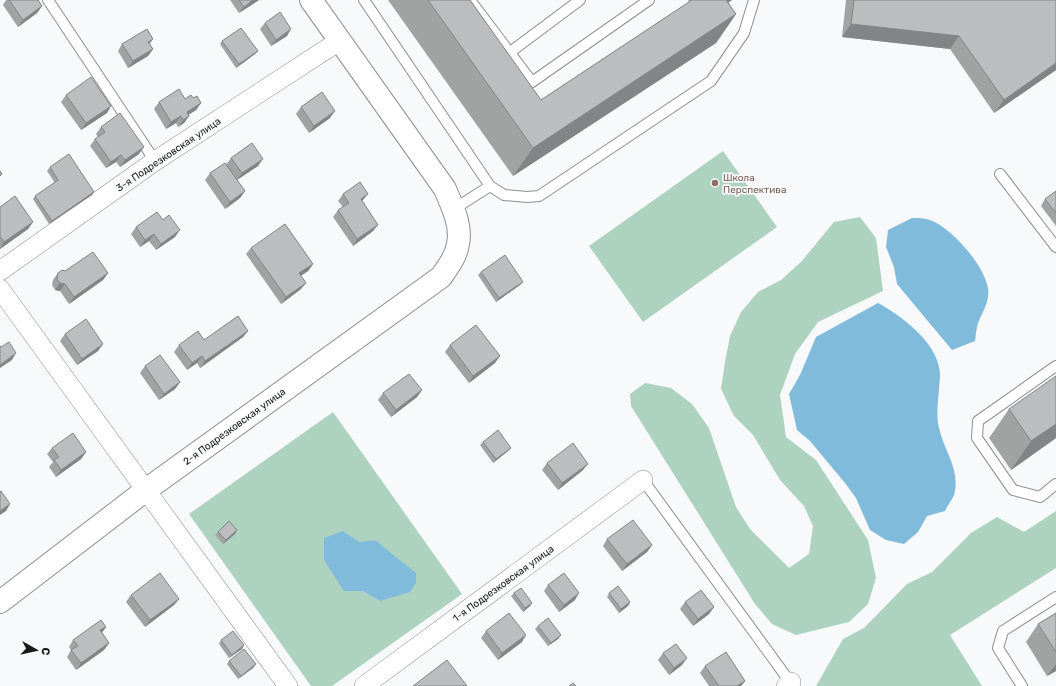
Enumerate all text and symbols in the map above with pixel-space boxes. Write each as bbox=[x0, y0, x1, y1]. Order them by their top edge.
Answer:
street label: 3-я Подрезковская улица bbox=[114, 115, 223, 194]
place label: Школа Перспектива bbox=[723, 172, 786, 196]
marker: Школа Перспектива bbox=[710, 178, 720, 188]
street label: 2-я Подрезковская улица bbox=[181, 386, 288, 468]
street label: 1-я Подрезковская улица bbox=[451, 543, 557, 625]
north arrow bbox=[16, 630, 56, 670]
text: С bbox=[38, 647, 52, 656]

